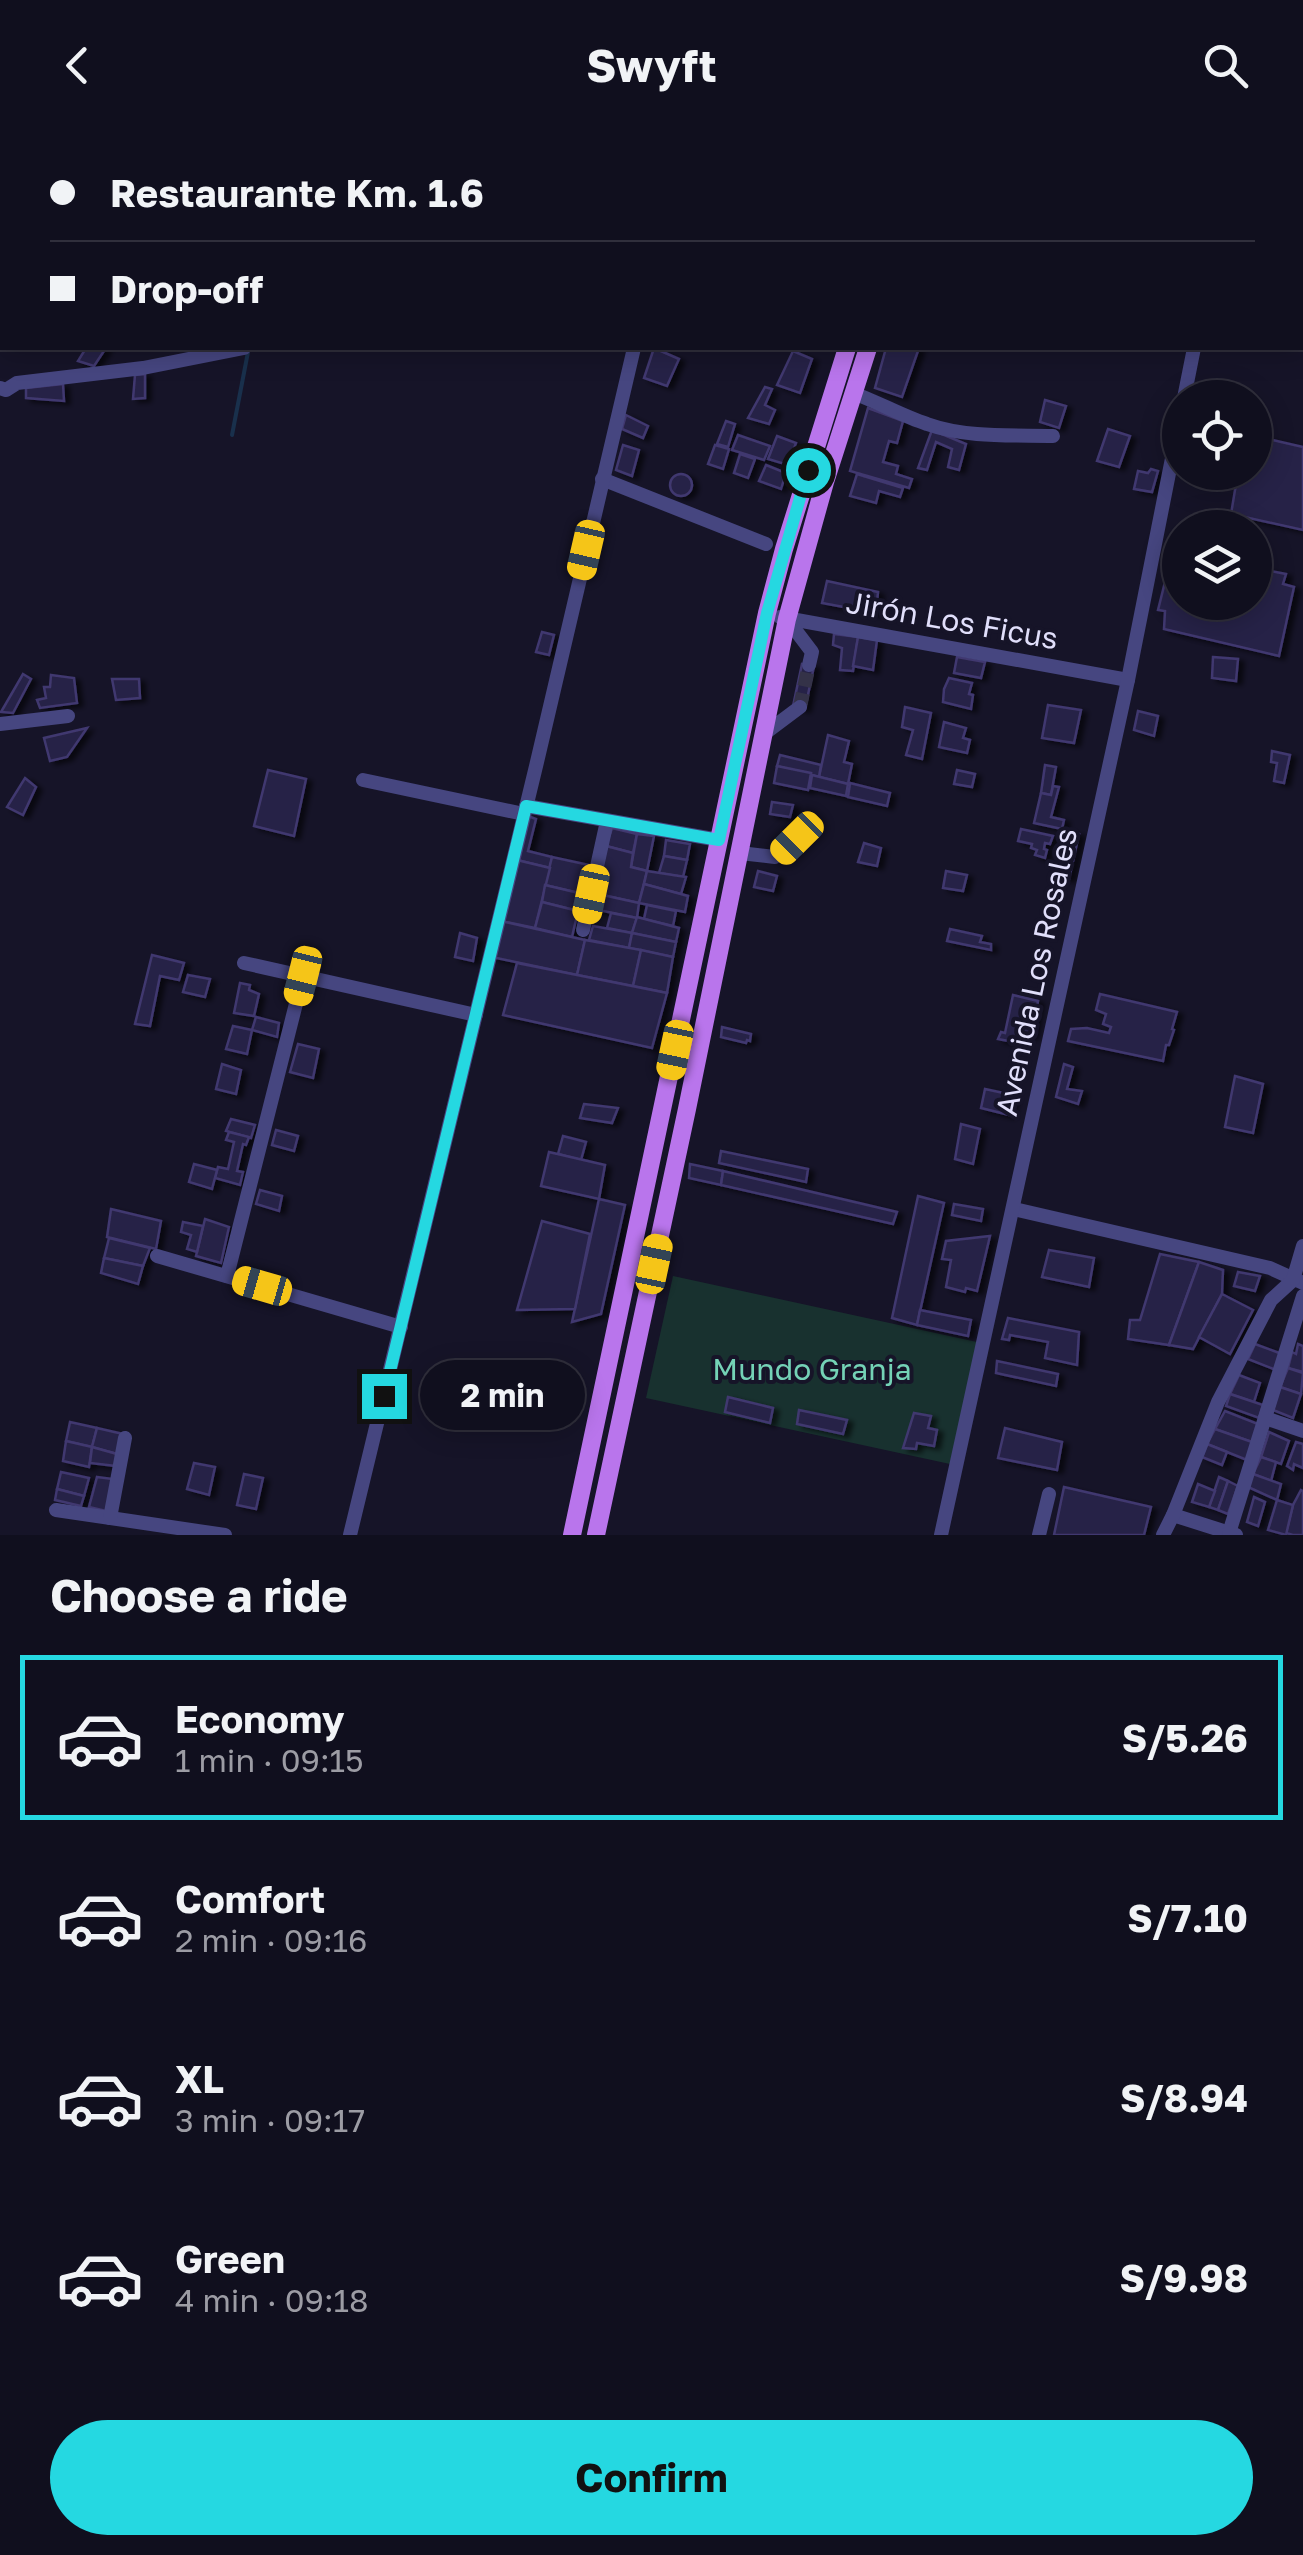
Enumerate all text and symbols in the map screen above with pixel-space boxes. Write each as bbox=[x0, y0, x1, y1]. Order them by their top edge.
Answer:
icon: back bbox=[50, 38, 105, 93]
text: Swyft bbox=[586, 38, 717, 92]
icon: search bbox=[1198, 38, 1253, 93]
text: Restaurante Km. 1.6 bbox=[110, 170, 484, 215]
text: Drop-off bbox=[110, 266, 263, 311]
map controls bbox=[1162, 380, 1272, 620]
button: locate bbox=[1162, 380, 1272, 490]
route start bbox=[786, 448, 831, 493]
button: layers bbox=[1162, 510, 1272, 620]
car bbox=[565, 517, 607, 583]
street label: Jirón Los Ficus bbox=[843, 584, 1061, 656]
car bbox=[765, 806, 829, 870]
street label: Avenida Los Rosales bbox=[988, 825, 1084, 1119]
car bbox=[570, 862, 612, 926]
car bbox=[281, 943, 325, 1009]
car bbox=[654, 1018, 696, 1082]
car bbox=[633, 1232, 675, 1296]
car bbox=[229, 1263, 295, 1309]
park label: Mundo Granja bbox=[712, 1351, 912, 1387]
callout: 2 min bbox=[419, 1361, 584, 1431]
route end bbox=[362, 1374, 407, 1419]
text: 2 min bbox=[461, 1376, 544, 1414]
text: Choose a ride bbox=[50, 1568, 348, 1622]
icon: car bbox=[55, 1693, 145, 1783]
text: Economy bbox=[175, 1696, 344, 1741]
text: S/5.26 bbox=[1122, 1715, 1248, 1760]
text: 1 min · 09:15 bbox=[175, 1741, 364, 1779]
icon: car bbox=[55, 1873, 145, 1963]
text: Comfort bbox=[175, 1876, 325, 1921]
text: S/7.10 bbox=[1127, 1895, 1248, 1940]
text: 2 min · 09:16 bbox=[175, 1921, 367, 1959]
icon: car bbox=[55, 2053, 145, 2143]
text: XL bbox=[175, 2056, 224, 2101]
text: S/8.94 bbox=[1120, 2075, 1248, 2120]
text: 3 min · 09:17 bbox=[175, 2101, 365, 2139]
icon: car bbox=[55, 2233, 145, 2323]
text: Green bbox=[175, 2236, 285, 2281]
text: S/9.98 bbox=[1120, 2255, 1248, 2300]
text: 4 min · 09:18 bbox=[175, 2281, 369, 2319]
button: Confirm bbox=[50, 2420, 1253, 2535]

